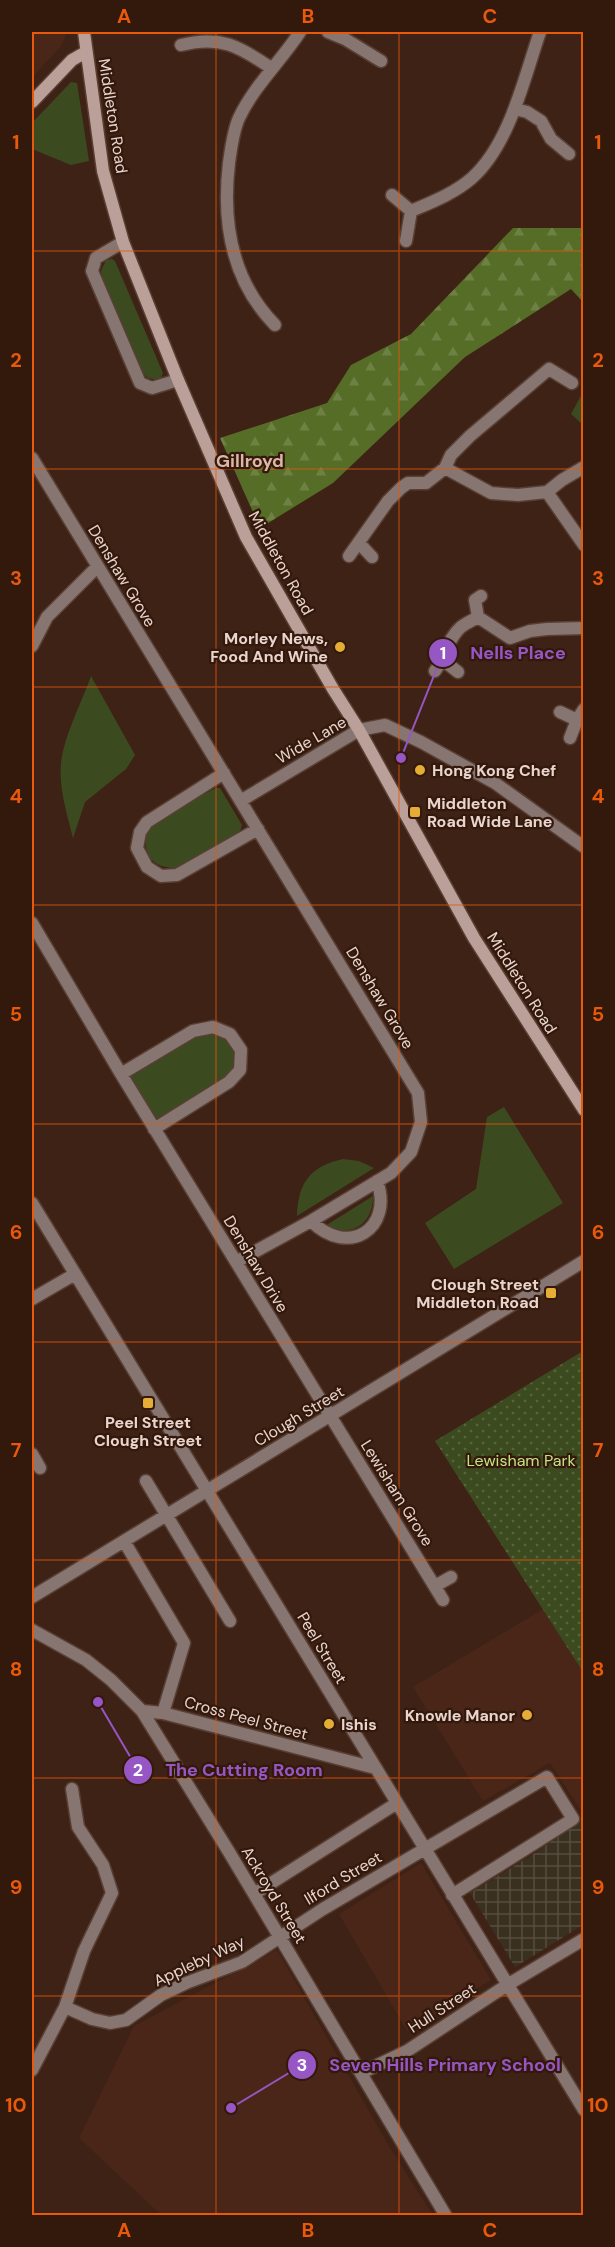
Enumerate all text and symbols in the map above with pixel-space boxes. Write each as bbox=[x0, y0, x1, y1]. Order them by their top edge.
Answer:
text: A bbox=[117, 3, 131, 29]
text: B bbox=[302, 3, 314, 29]
text: C bbox=[483, 3, 497, 29]
street label: Middleton Road bbox=[94, 57, 132, 175]
text: 1 bbox=[12, 129, 20, 155]
text: 1 bbox=[594, 129, 602, 155]
text: 2 bbox=[10, 347, 22, 373]
text: 2 bbox=[592, 347, 604, 373]
district label: Gillroyd bbox=[216, 449, 284, 473]
street label: Middleton Road bbox=[244, 507, 318, 619]
street label: Denshaw Grove bbox=[83, 521, 161, 631]
text: 3 bbox=[10, 565, 22, 591]
text: 3 bbox=[592, 565, 604, 591]
place label: Morley News, Food And Wine bbox=[210, 628, 328, 667]
callout: Nells Place bbox=[428, 635, 577, 671]
marker: Morley News, Food And Wine bbox=[333, 640, 347, 654]
text: 1 bbox=[440, 641, 446, 665]
text: Nells Place bbox=[470, 641, 566, 665]
street label: Wide Lane bbox=[272, 711, 350, 769]
place label: Hong Kong Chef bbox=[432, 760, 556, 781]
marker: Hong Kong Chef bbox=[413, 763, 427, 777]
text: 4 bbox=[10, 783, 23, 809]
text: 4 bbox=[592, 783, 605, 809]
place label: Middleton Road Wide Lane bbox=[427, 793, 552, 832]
marker: Middleton Road Wide Lane bbox=[408, 805, 422, 819]
street label: Middleton Road bbox=[482, 928, 562, 1038]
street label: Denshaw Grove bbox=[341, 943, 419, 1053]
text: 5 bbox=[10, 1001, 22, 1027]
text: 5 bbox=[592, 1001, 604, 1027]
street label: Denshaw Drive bbox=[219, 1212, 293, 1316]
text: 6 bbox=[10, 1219, 22, 1245]
text: 6 bbox=[592, 1219, 604, 1245]
place label: Clough Street Middleton Road bbox=[416, 1274, 539, 1313]
marker: Clough Street Middleton Road bbox=[544, 1286, 558, 1300]
street label: Clough Street bbox=[250, 1381, 348, 1451]
marker: Peel Street Clough Street bbox=[141, 1396, 155, 1410]
place label: Peel Street Clough Street bbox=[94, 1412, 202, 1451]
street label: Lewisham Grove bbox=[356, 1436, 438, 1550]
text: 7 bbox=[11, 1437, 22, 1463]
text: 7 bbox=[593, 1437, 604, 1463]
park label: Lewisham Park bbox=[467, 1450, 575, 1471]
street label: Peel Street bbox=[292, 1608, 352, 1688]
text: 8 bbox=[10, 1656, 22, 1682]
text: 8 bbox=[592, 1656, 604, 1682]
street label: Cross Peel Street bbox=[182, 1691, 310, 1745]
place label: Knowle Manor bbox=[405, 1705, 515, 1726]
marker: Knowle Manor bbox=[520, 1708, 534, 1722]
place label: Ishis bbox=[341, 1714, 377, 1735]
marker: Ishis bbox=[322, 1717, 336, 1731]
callout: The Cutting Room bbox=[123, 1752, 335, 1788]
text: 2 bbox=[133, 1758, 143, 1782]
text: The Cutting Room bbox=[165, 1758, 323, 1782]
street label: Ackroyd Street bbox=[237, 1843, 311, 1947]
street label: Ilford Street bbox=[300, 1847, 386, 1909]
text: 9 bbox=[10, 1874, 22, 1900]
text: 9 bbox=[592, 1874, 604, 1900]
street label: Appleby Way bbox=[150, 1931, 248, 1991]
street label: Hull Street bbox=[404, 1978, 480, 2038]
callout: Seven Hills Primary School bbox=[287, 2047, 573, 2083]
text: 3 bbox=[297, 2053, 307, 2077]
text: Seven Hills Primary School bbox=[329, 2053, 561, 2077]
text: 10 bbox=[5, 2092, 27, 2118]
text: 10 bbox=[587, 2092, 609, 2118]
text: A bbox=[117, 2217, 131, 2243]
text: B bbox=[302, 2217, 314, 2243]
text: C bbox=[483, 2217, 497, 2243]

